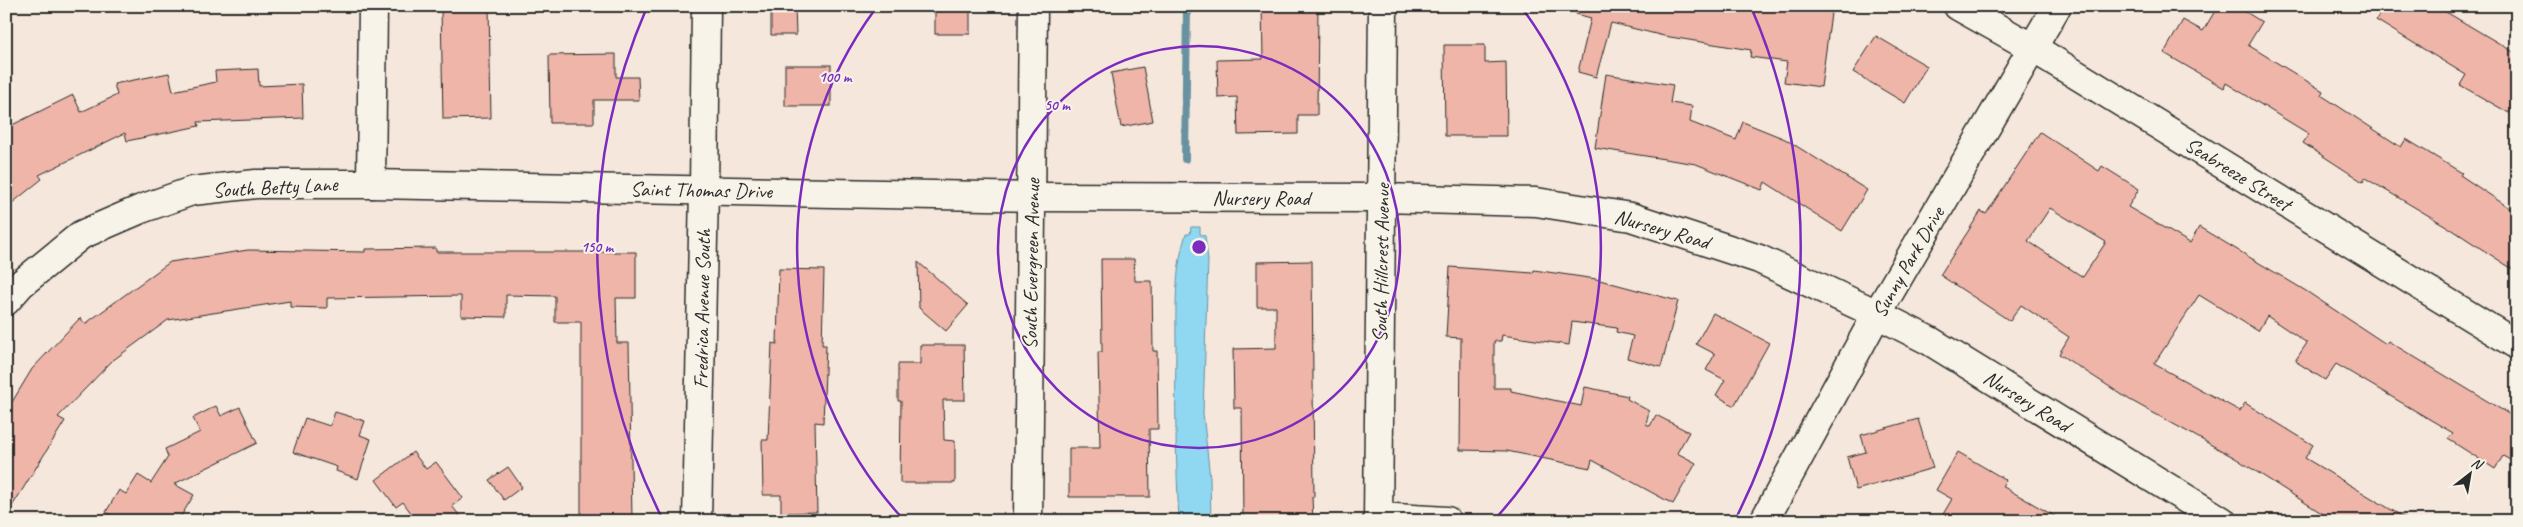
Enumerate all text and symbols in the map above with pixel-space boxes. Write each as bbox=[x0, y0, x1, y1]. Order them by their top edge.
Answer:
text: 100 m bbox=[819, 68, 853, 87]
text: 50 m bbox=[1044, 96, 1071, 115]
street label: Seabreeze Street bbox=[2180, 131, 2298, 218]
street label: South Betty Lane bbox=[212, 171, 339, 203]
street label: Saint Thomas Drive bbox=[630, 176, 773, 204]
street label: South Evergreen Avenue bbox=[1017, 177, 1046, 350]
street label: South Hillcrest Avenue bbox=[1367, 181, 1395, 343]
street label: Nursery Road bbox=[1212, 185, 1314, 211]
street label: Sunny Park Drive bbox=[1866, 200, 1951, 322]
street label: Nursery Road bbox=[1612, 203, 1716, 256]
street label: Fredrica Avenue South bbox=[688, 227, 716, 389]
text: 150 m bbox=[581, 238, 615, 257]
centre of rings bbox=[1190, 238, 1208, 256]
street label: Nursery Road bbox=[1979, 364, 2078, 440]
north arrow bbox=[2446, 450, 2496, 500]
text: N bbox=[2468, 454, 2487, 474]

